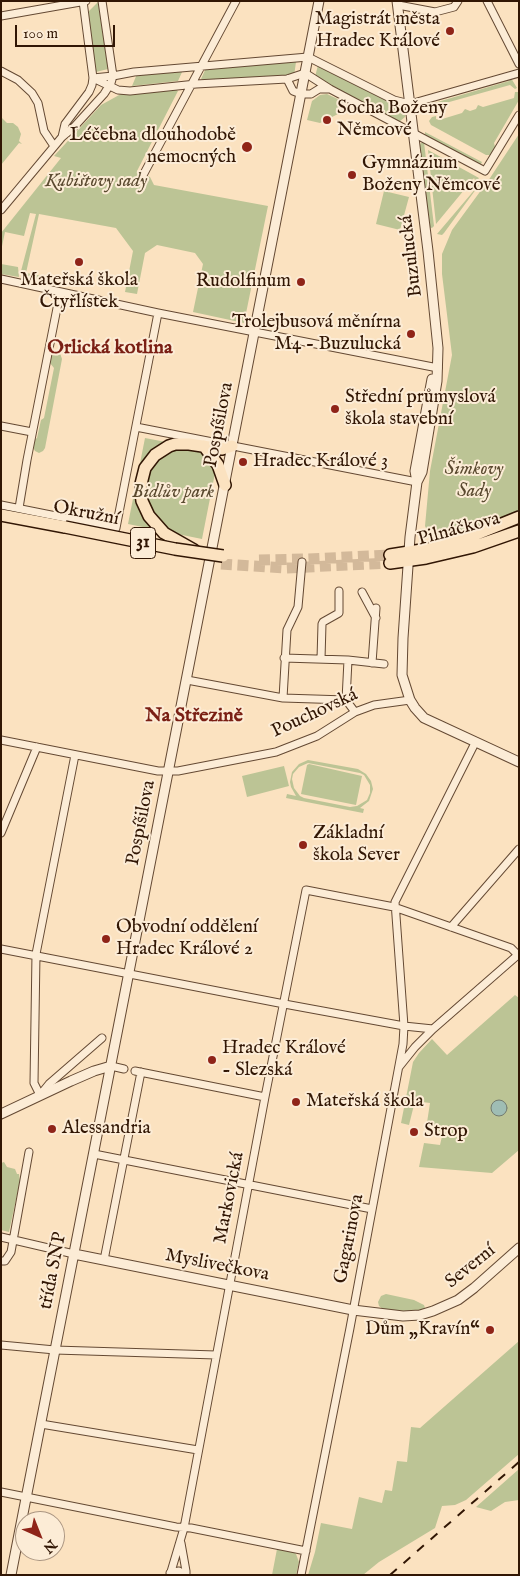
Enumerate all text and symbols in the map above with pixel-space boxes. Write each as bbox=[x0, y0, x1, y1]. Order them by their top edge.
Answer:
place label: Magistrát města Hradec Králové bbox=[315, 9, 440, 53]
scale bar bbox=[18, 15, 118, 47]
text: 100 m bbox=[23, 24, 58, 43]
marker: Magistrát města Hradec Králové bbox=[444, 25, 456, 37]
place label: Socha Boženy Němcové bbox=[337, 98, 447, 142]
marker: Socha Boženy Němcové bbox=[321, 114, 333, 126]
place label: Léčebna dlouhodobě nemocných bbox=[69, 125, 236, 169]
marker: Léčebna dlouhodobě nemocných bbox=[240, 140, 254, 154]
place label: Gymnázium Boženy Němcové bbox=[362, 153, 500, 197]
marker: Gymnázium Boženy Němcové bbox=[346, 169, 358, 181]
park label: Kubištovy sady bbox=[45, 171, 147, 193]
street label: Buzulucká bbox=[396, 214, 428, 298]
marker: Mateřská škola Čtyřlístek bbox=[73, 256, 85, 268]
place label: Mateřská škola Čtyřlístek bbox=[20, 270, 138, 314]
place label: Rudolfinum bbox=[196, 271, 291, 293]
marker: Rudolfinum bbox=[295, 276, 307, 288]
place label: Trolejbusová měnírna M4 - Buzulucká bbox=[232, 312, 401, 356]
marker: Trolejbusová měnírna M4 - Buzulucká bbox=[405, 328, 417, 340]
district label: Orlická kotlina bbox=[47, 337, 173, 361]
street label: Pospíšilova bbox=[201, 380, 239, 470]
place label: Střední průmyslová škola stavební bbox=[345, 387, 496, 431]
marker: Střední průmyslová škola stavební bbox=[329, 403, 341, 415]
place label: Hradec Králové 3 bbox=[253, 451, 388, 473]
marker: Hradec Králové 3 bbox=[237, 456, 249, 468]
park label: Šimkovy Sady bbox=[445, 459, 503, 503]
park label: Bidlův park bbox=[132, 482, 214, 504]
street label: Okružní bbox=[51, 496, 121, 532]
street label: Pilnáčkova bbox=[415, 508, 503, 552]
road number: 31 bbox=[130, 528, 156, 558]
street label: Pouchovská bbox=[268, 684, 362, 744]
district label: Na Střezině bbox=[145, 705, 243, 729]
street label: Pospíšilova bbox=[123, 778, 161, 868]
place label: Základní škola Sever bbox=[313, 823, 400, 867]
marker: Základní škola Sever bbox=[297, 839, 309, 851]
place label: Obvodní oddělení Hradec Králové 2 bbox=[116, 917, 258, 961]
marker: Obvodní oddělení Hradec Králové 2 bbox=[100, 933, 112, 945]
place label: Hradec Králové - Slezská bbox=[222, 1038, 346, 1082]
marker: Hradec Králové - Slezská bbox=[206, 1054, 218, 1066]
place label: Mateřská škola bbox=[306, 1091, 424, 1113]
marker: Mateřská škola bbox=[290, 1096, 302, 1108]
place label: Alessandria bbox=[62, 1118, 151, 1140]
place label: Strop bbox=[424, 1121, 468, 1143]
marker: Alessandria bbox=[46, 1123, 58, 1135]
marker: Strop bbox=[408, 1126, 420, 1138]
street label: Markovická bbox=[210, 1150, 250, 1246]
street label: Gagarinova bbox=[330, 1192, 370, 1286]
street label: třída SNP bbox=[35, 1230, 73, 1312]
street label: Severní bbox=[441, 1240, 501, 1294]
street label: Myslivečkova bbox=[163, 1245, 271, 1287]
place label: Dům „Kravín“ bbox=[365, 1319, 480, 1341]
marker: Dům „Kravín“ bbox=[484, 1324, 496, 1336]
north arrow bbox=[15, 1511, 65, 1561]
text: N bbox=[39, 1535, 60, 1557]

